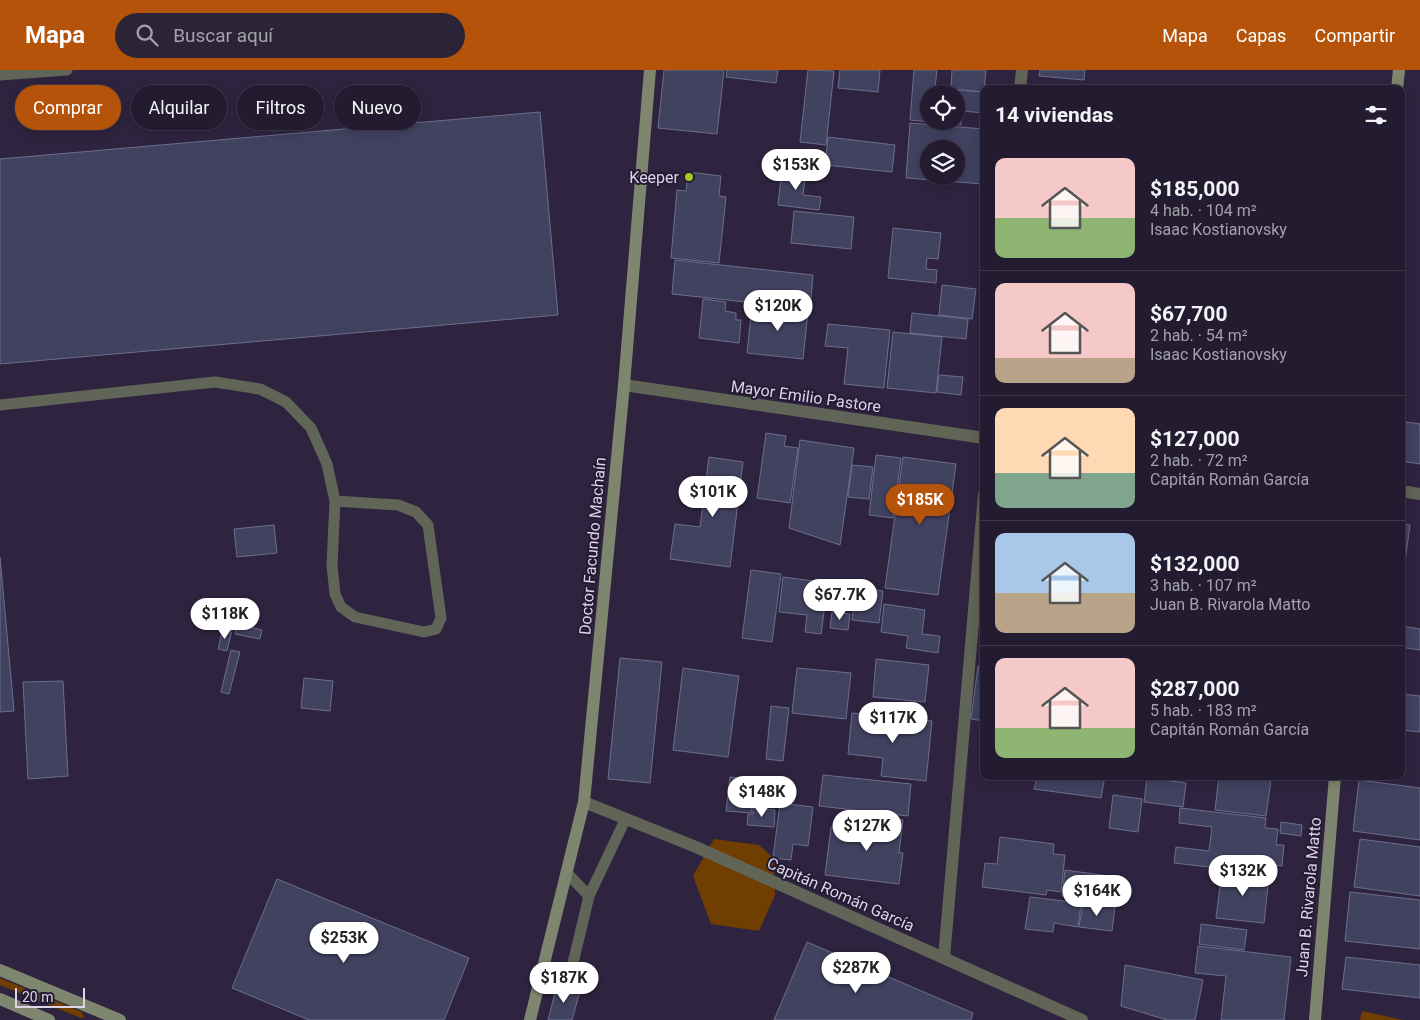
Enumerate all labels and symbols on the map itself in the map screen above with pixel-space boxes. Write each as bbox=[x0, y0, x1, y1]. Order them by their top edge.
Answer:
pin: $153K bbox=[761, 148, 831, 191]
place label: Keeper bbox=[629, 168, 680, 187]
marker: Keeper bbox=[683, 171, 695, 183]
pin: $120K bbox=[743, 290, 813, 332]
street label: Mayor Emilio Pastore bbox=[730, 377, 882, 416]
street label: Doctor Facundo Machaín bbox=[575, 456, 610, 636]
pin: $101K bbox=[678, 476, 748, 518]
pin: $185K bbox=[885, 484, 955, 526]
pin: $67.7K bbox=[799, 578, 881, 621]
pin: $118K bbox=[190, 598, 260, 640]
pin: $117K bbox=[858, 702, 928, 744]
pin: $148K bbox=[727, 776, 797, 818]
pin: $127K bbox=[832, 810, 902, 852]
street label: Juan B. Rivarola Matto bbox=[1292, 816, 1325, 978]
street label: Capitán Román García bbox=[764, 853, 917, 936]
pin: $132K bbox=[1208, 854, 1278, 897]
pin: $164K bbox=[1062, 874, 1132, 917]
pin: $253K bbox=[309, 922, 379, 964]
pin: $287K bbox=[821, 952, 891, 994]
pin: $187K bbox=[529, 962, 599, 1004]
scale bar bbox=[15, 985, 85, 1008]

